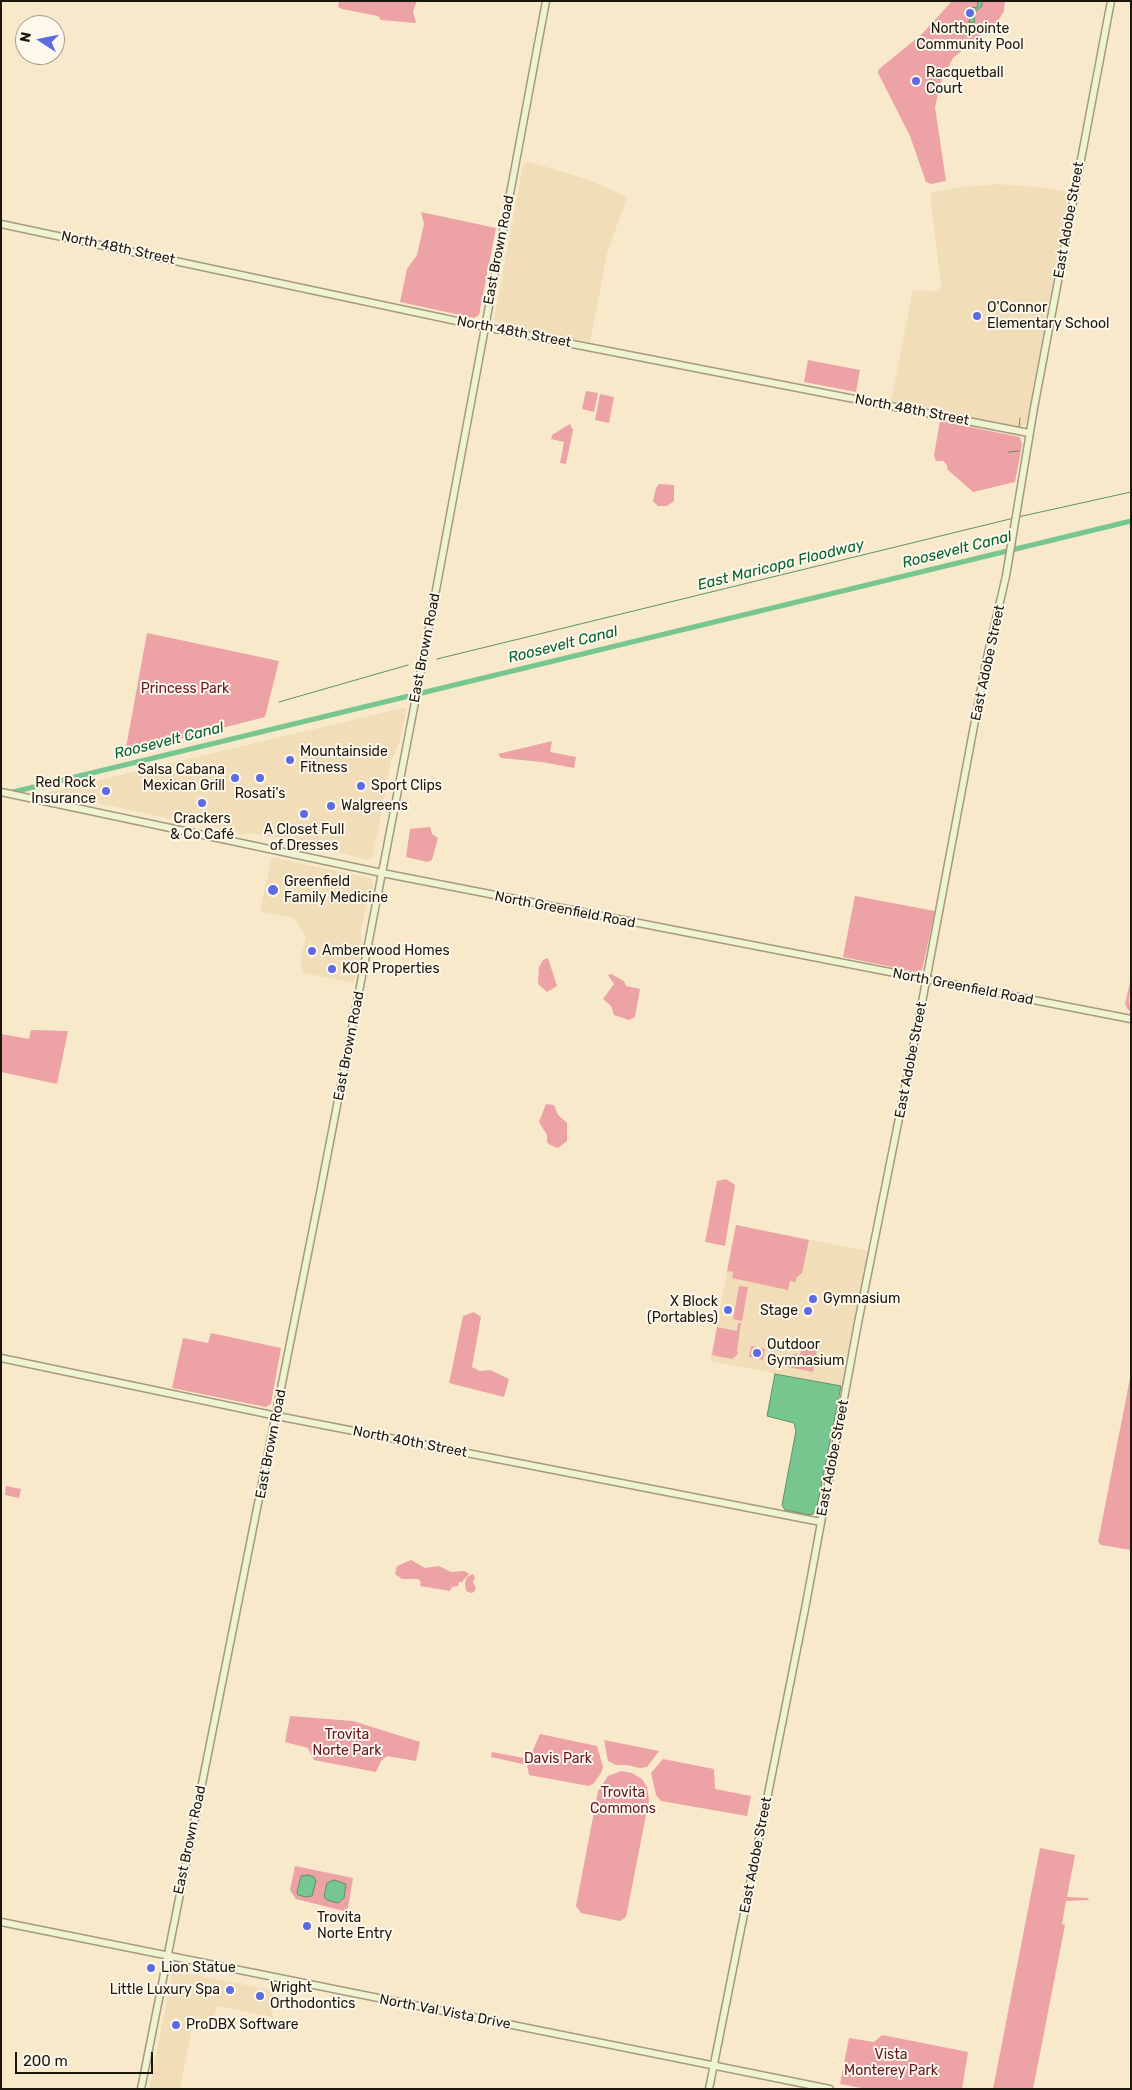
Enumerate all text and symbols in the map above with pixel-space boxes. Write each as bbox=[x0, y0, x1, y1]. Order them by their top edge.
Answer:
marker: Northpointe Community Pool bbox=[964, 7, 976, 19]
north arrow bbox=[15, 15, 65, 65]
place label: Northpointe Community Pool bbox=[916, 21, 1024, 54]
text: N bbox=[16, 31, 35, 44]
place label: Racquetball Court bbox=[926, 65, 1004, 98]
marker: Racquetball Court bbox=[910, 75, 922, 87]
street label: East Adobe Street bbox=[1050, 160, 1088, 280]
street label: East Brown Road bbox=[480, 194, 518, 306]
street label: North 48th Street bbox=[60, 228, 176, 268]
place label: O'Connor Elementary School bbox=[987, 300, 1110, 332]
marker: O'Connor Elementary School bbox=[971, 310, 983, 322]
street label: North 48th Street bbox=[455, 313, 573, 351]
street label: North 48th Street bbox=[853, 391, 971, 429]
water label: Roosevelt Canal bbox=[900, 528, 1014, 572]
water label: East Maricopa Floodway bbox=[696, 536, 866, 594]
street label: East Brown Road bbox=[406, 592, 444, 704]
street label: East Adobe Street bbox=[968, 604, 1008, 722]
water label: Roosevelt Canal bbox=[506, 623, 620, 667]
park label: Princess Park bbox=[141, 681, 229, 697]
water label: Roosevelt Canal bbox=[112, 719, 226, 763]
place label: Mountainside Fitness bbox=[300, 744, 388, 776]
marker: Mountainside Fitness bbox=[284, 754, 296, 766]
place label: Salsa Cabana Mexican Grill bbox=[138, 762, 225, 794]
marker: Salsa Cabana Mexican Grill bbox=[229, 772, 241, 784]
marker: Rosati's bbox=[254, 772, 266, 784]
place label: Red Rock Insurance bbox=[31, 775, 96, 808]
place label: Sport Clips bbox=[371, 778, 442, 794]
marker: Sport Clips bbox=[355, 780, 367, 792]
marker: Red Rock Insurance bbox=[100, 785, 112, 797]
place label: Rosati's bbox=[235, 786, 285, 802]
marker: Crackers & Co Café bbox=[196, 797, 208, 809]
place label: Walgreens bbox=[341, 798, 408, 814]
marker: Walgreens bbox=[325, 800, 337, 812]
marker: A Closet Full of Dresses bbox=[298, 808, 310, 820]
place label: Crackers & Co Café bbox=[170, 811, 234, 844]
place label: A Closet Full of Dresses bbox=[264, 822, 344, 854]
place label: Greenfield Family Medicine bbox=[284, 874, 388, 906]
marker: Greenfield Family Medicine bbox=[266, 883, 280, 897]
street label: North Greenfield Road bbox=[493, 888, 637, 932]
place label: Amberwood Homes bbox=[322, 943, 450, 959]
marker: Amberwood Homes bbox=[306, 945, 318, 957]
place label: KOR Properties bbox=[342, 961, 440, 977]
marker: KOR Properties bbox=[326, 963, 338, 975]
street label: North Greenfield Road bbox=[891, 965, 1035, 1009]
street label: East Brown Road bbox=[330, 990, 368, 1102]
street label: East Adobe Street bbox=[891, 1000, 931, 1120]
place label: Gymnasium bbox=[823, 1291, 900, 1307]
marker: Gymnasium bbox=[807, 1293, 819, 1305]
place label: X Block (Portables) bbox=[647, 1294, 718, 1326]
place label: Stage bbox=[760, 1303, 798, 1319]
marker: X Block (Portables) bbox=[722, 1304, 734, 1316]
marker: Stage bbox=[802, 1305, 814, 1317]
place label: Outdoor Gymnasium bbox=[767, 1337, 844, 1370]
marker: Outdoor Gymnasium bbox=[751, 1347, 763, 1359]
street label: East Brown Road bbox=[252, 1388, 290, 1500]
street label: East Adobe Street bbox=[813, 1398, 853, 1518]
street label: North 40th Street bbox=[351, 1423, 469, 1461]
park label: Trovita Norte Park bbox=[313, 1727, 381, 1760]
park label: Davis Park bbox=[524, 1751, 592, 1767]
street label: East Brown Road bbox=[170, 1784, 210, 1896]
park label: Trovita Commons bbox=[590, 1785, 656, 1818]
street label: East Adobe Street bbox=[736, 1795, 776, 1915]
place label: Trovita Norte Entry bbox=[317, 1910, 392, 1942]
marker: Trovita Norte Entry bbox=[301, 1920, 313, 1932]
place label: Lion Statue bbox=[161, 1960, 236, 1976]
marker: Lion Statue bbox=[145, 1962, 157, 1974]
place label: Wright Orthodontics bbox=[270, 1980, 355, 2012]
place label: Little Luxury Spa bbox=[110, 1982, 220, 1998]
marker: Little Luxury Spa bbox=[224, 1984, 236, 1996]
marker: Wright Orthodontics bbox=[254, 1990, 266, 2002]
street label: North Val Vista Drive bbox=[378, 1991, 512, 2033]
place label: ProDBX Software bbox=[186, 2017, 299, 2033]
marker: ProDBX Software bbox=[170, 2019, 182, 2031]
scale bar bbox=[18, 2042, 155, 2074]
park label: Vista Monterey Park bbox=[844, 2047, 938, 2080]
text: 200 m bbox=[23, 2052, 68, 2070]

